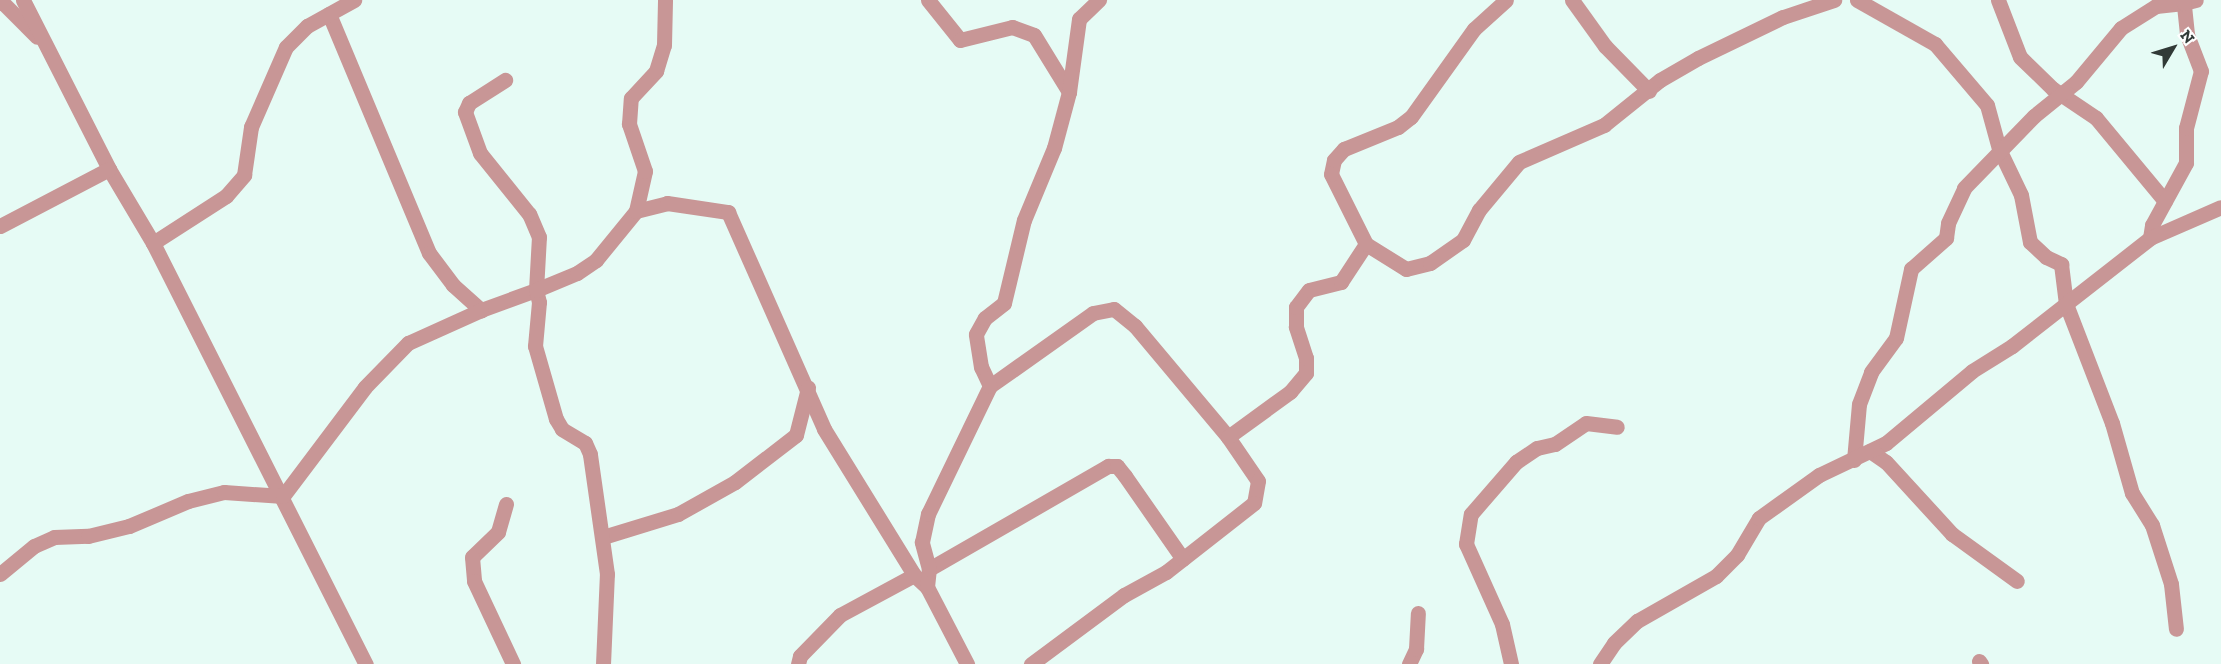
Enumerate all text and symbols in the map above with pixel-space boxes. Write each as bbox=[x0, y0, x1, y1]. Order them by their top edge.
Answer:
north arrow bbox=[2143, 18, 2203, 78]
text: N bbox=[2176, 26, 2199, 47]

